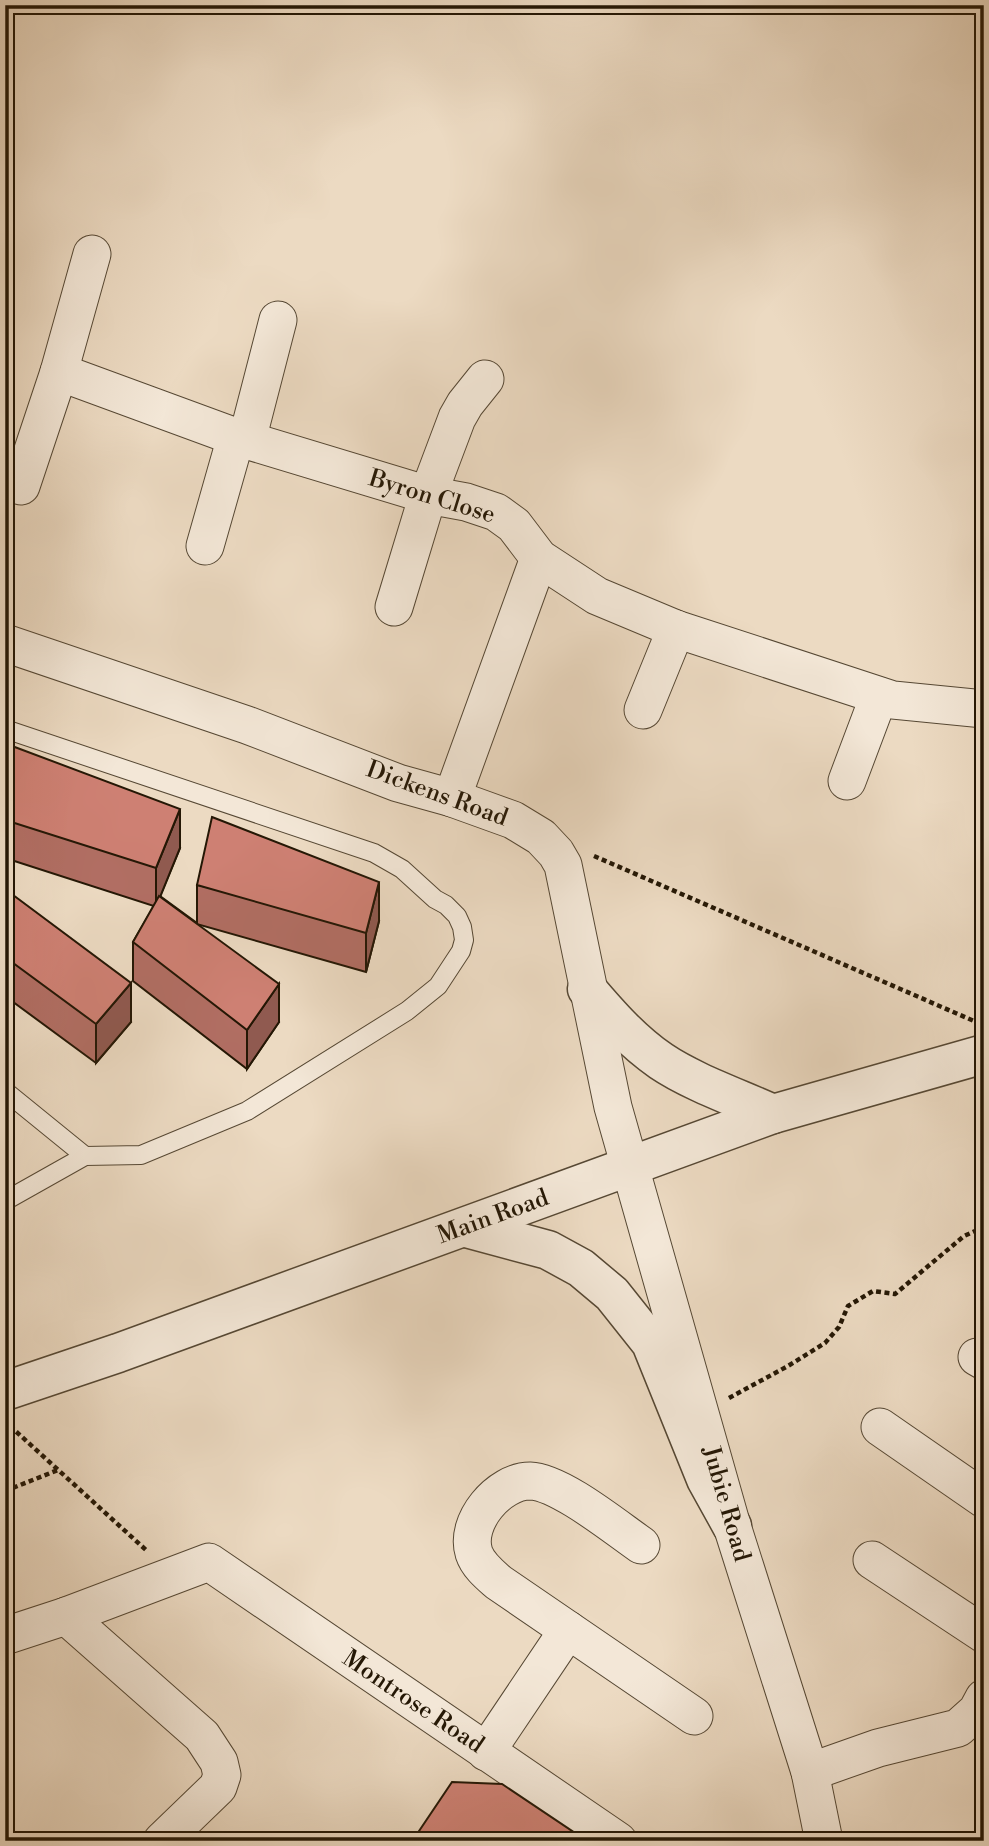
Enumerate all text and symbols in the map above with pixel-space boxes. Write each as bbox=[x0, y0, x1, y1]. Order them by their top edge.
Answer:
street label: Byron Close bbox=[364, 463, 499, 530]
street label: Dickens Road bbox=[362, 754, 512, 834]
street label: Main Road bbox=[433, 1183, 553, 1251]
street label: Jubie Road bbox=[695, 1442, 757, 1565]
street label: Montrose Road bbox=[337, 1644, 490, 1761]

